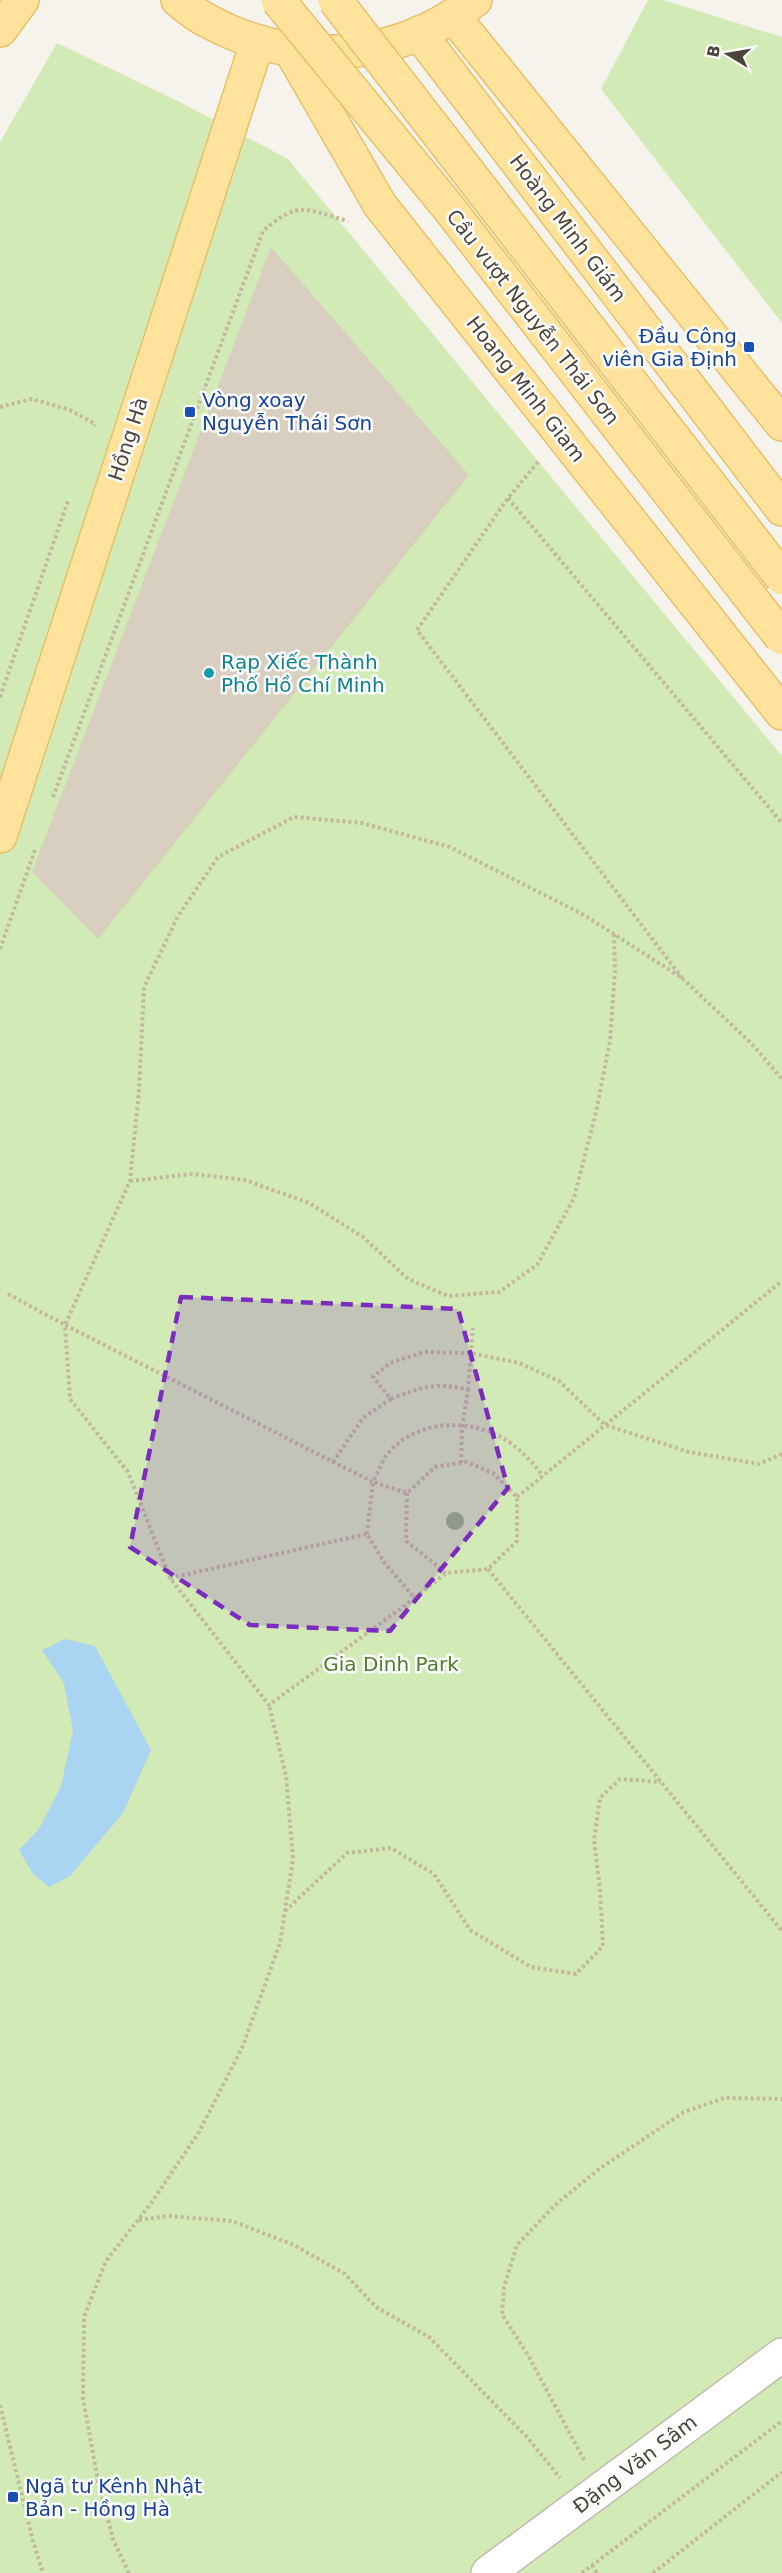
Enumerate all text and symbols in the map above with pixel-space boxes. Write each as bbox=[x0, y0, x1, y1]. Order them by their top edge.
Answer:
north arrow bbox=[698, 24, 758, 84]
text: B bbox=[703, 43, 724, 59]
street label: Hoàng Minh Giám bbox=[505, 149, 631, 307]
street label: Cầu vượt Nguyễn Thái Sơn bbox=[442, 205, 624, 429]
street label: Hoang Minh Giam bbox=[462, 311, 590, 467]
place label: Đầu Công viên Gia Định bbox=[602, 324, 737, 371]
marker: Đầu Công viên Gia Định bbox=[742, 340, 756, 354]
place label: Vòng xoay Nguyễn Thái Sơn bbox=[202, 388, 372, 435]
street label: Hồng Hà bbox=[103, 394, 153, 484]
marker: Vòng xoay Nguyễn Thái Sơn bbox=[183, 405, 197, 419]
place label: Rạp Xiếc Thành Phố Hồ Chí Minh bbox=[221, 650, 385, 697]
marker: Rạp Xiếc Thành Phố Hồ Chí Minh bbox=[202, 666, 216, 680]
park label: Gia Dinh Park bbox=[323, 1652, 459, 1676]
street label: Đặng Văn Sâm bbox=[568, 2410, 702, 2518]
place label: Ngã tư Kênh Nhật Bản - Hồng Hà bbox=[25, 2474, 202, 2521]
marker: Ngã tư Kênh Nhật Bản - Hồng Hà bbox=[6, 2490, 20, 2504]

